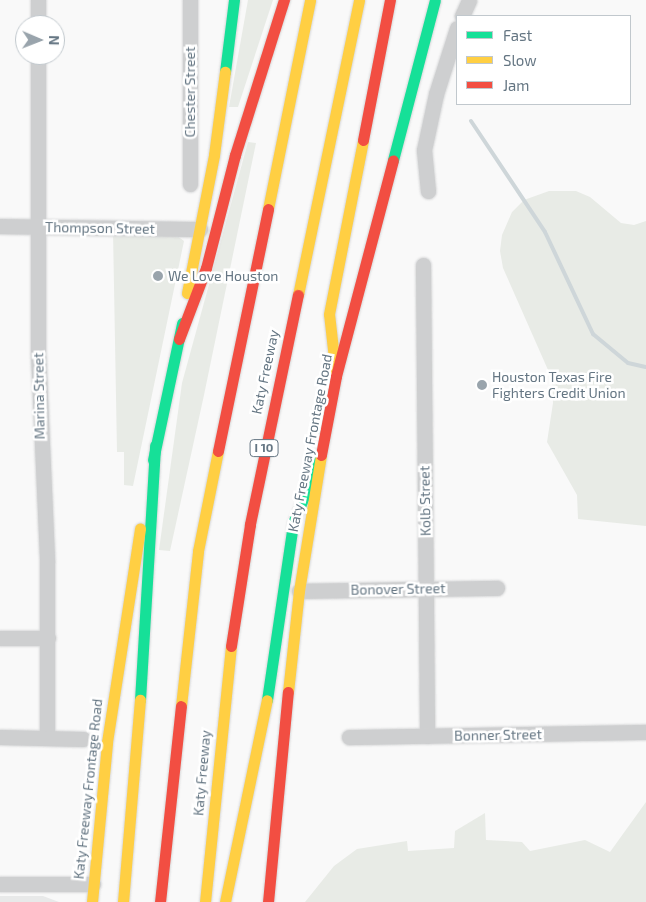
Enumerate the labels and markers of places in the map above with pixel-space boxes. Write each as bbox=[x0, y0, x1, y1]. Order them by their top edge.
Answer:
place label: We Love Houston bbox=[168, 268, 278, 284]
marker: We Love Houston bbox=[152, 270, 164, 282]
place label: Houston Texas Fire Fighters Credit Union bbox=[492, 369, 626, 402]
marker: Houston Texas Fire Fighters Credit Union bbox=[476, 379, 488, 391]

